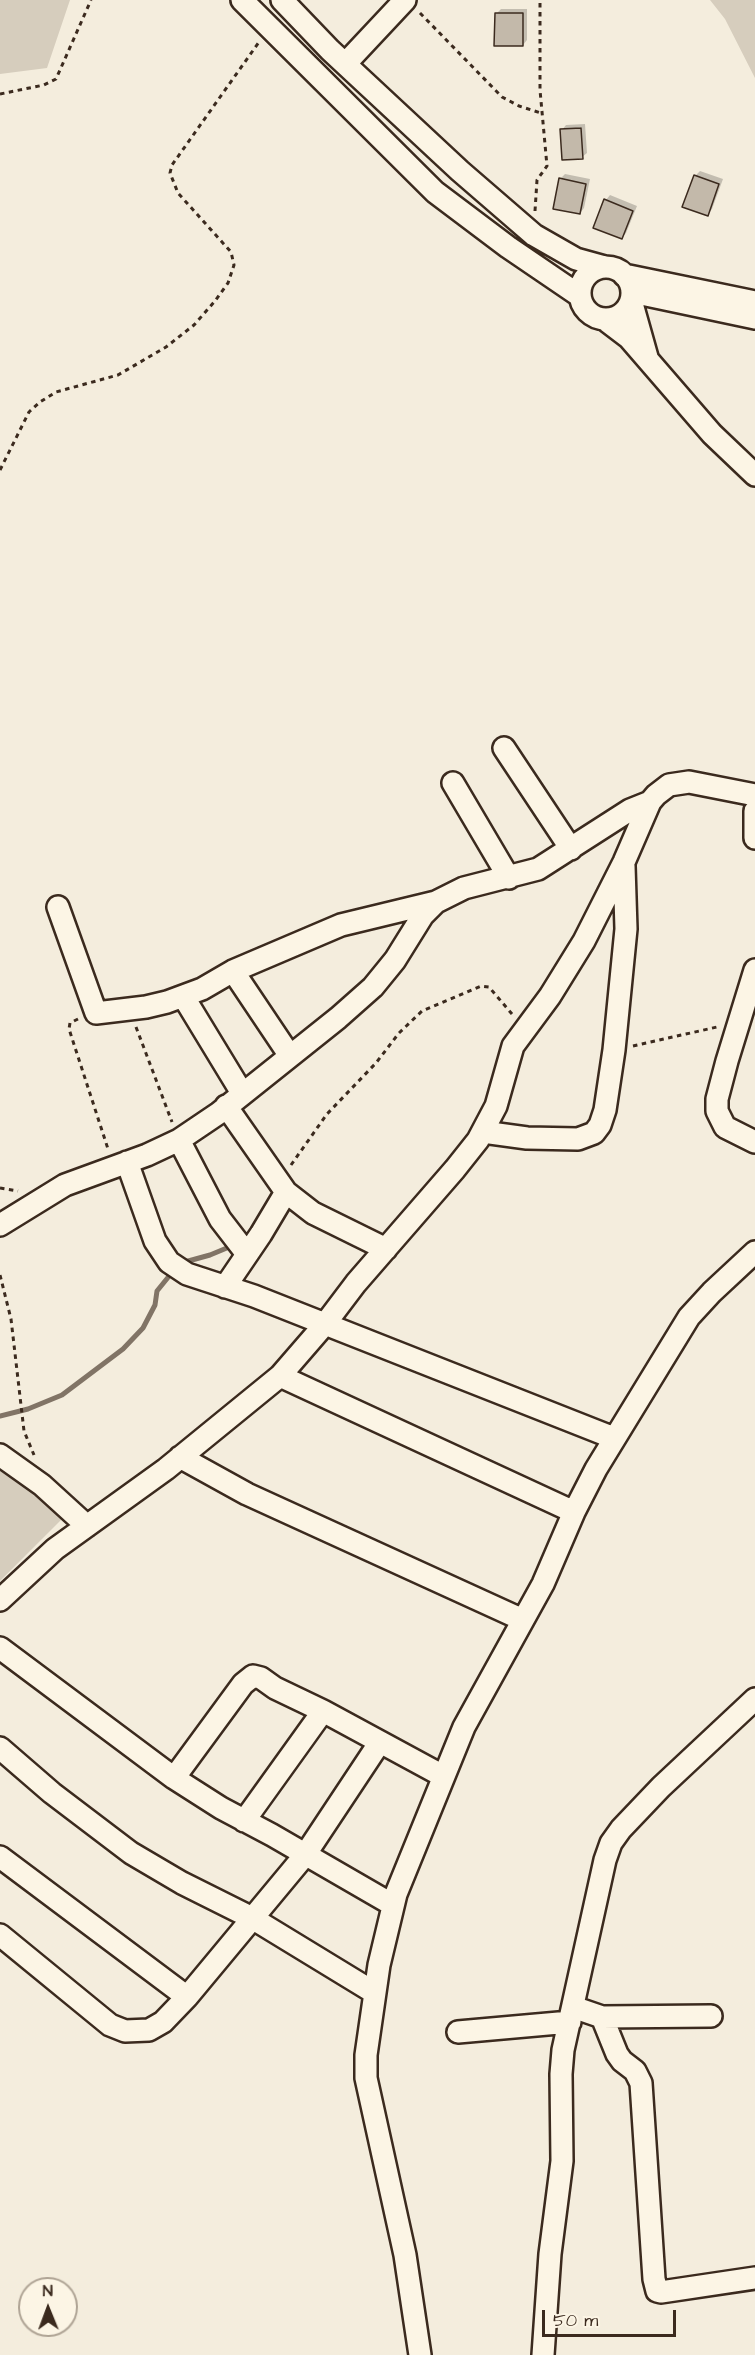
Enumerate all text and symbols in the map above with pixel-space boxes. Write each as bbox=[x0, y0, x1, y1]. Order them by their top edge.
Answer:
north arrow bbox=[18, 2277, 78, 2337]
text: N bbox=[43, 2280, 53, 2302]
scale bar bbox=[545, 2298, 678, 2336]
text: 50 m bbox=[553, 2308, 598, 2333]

